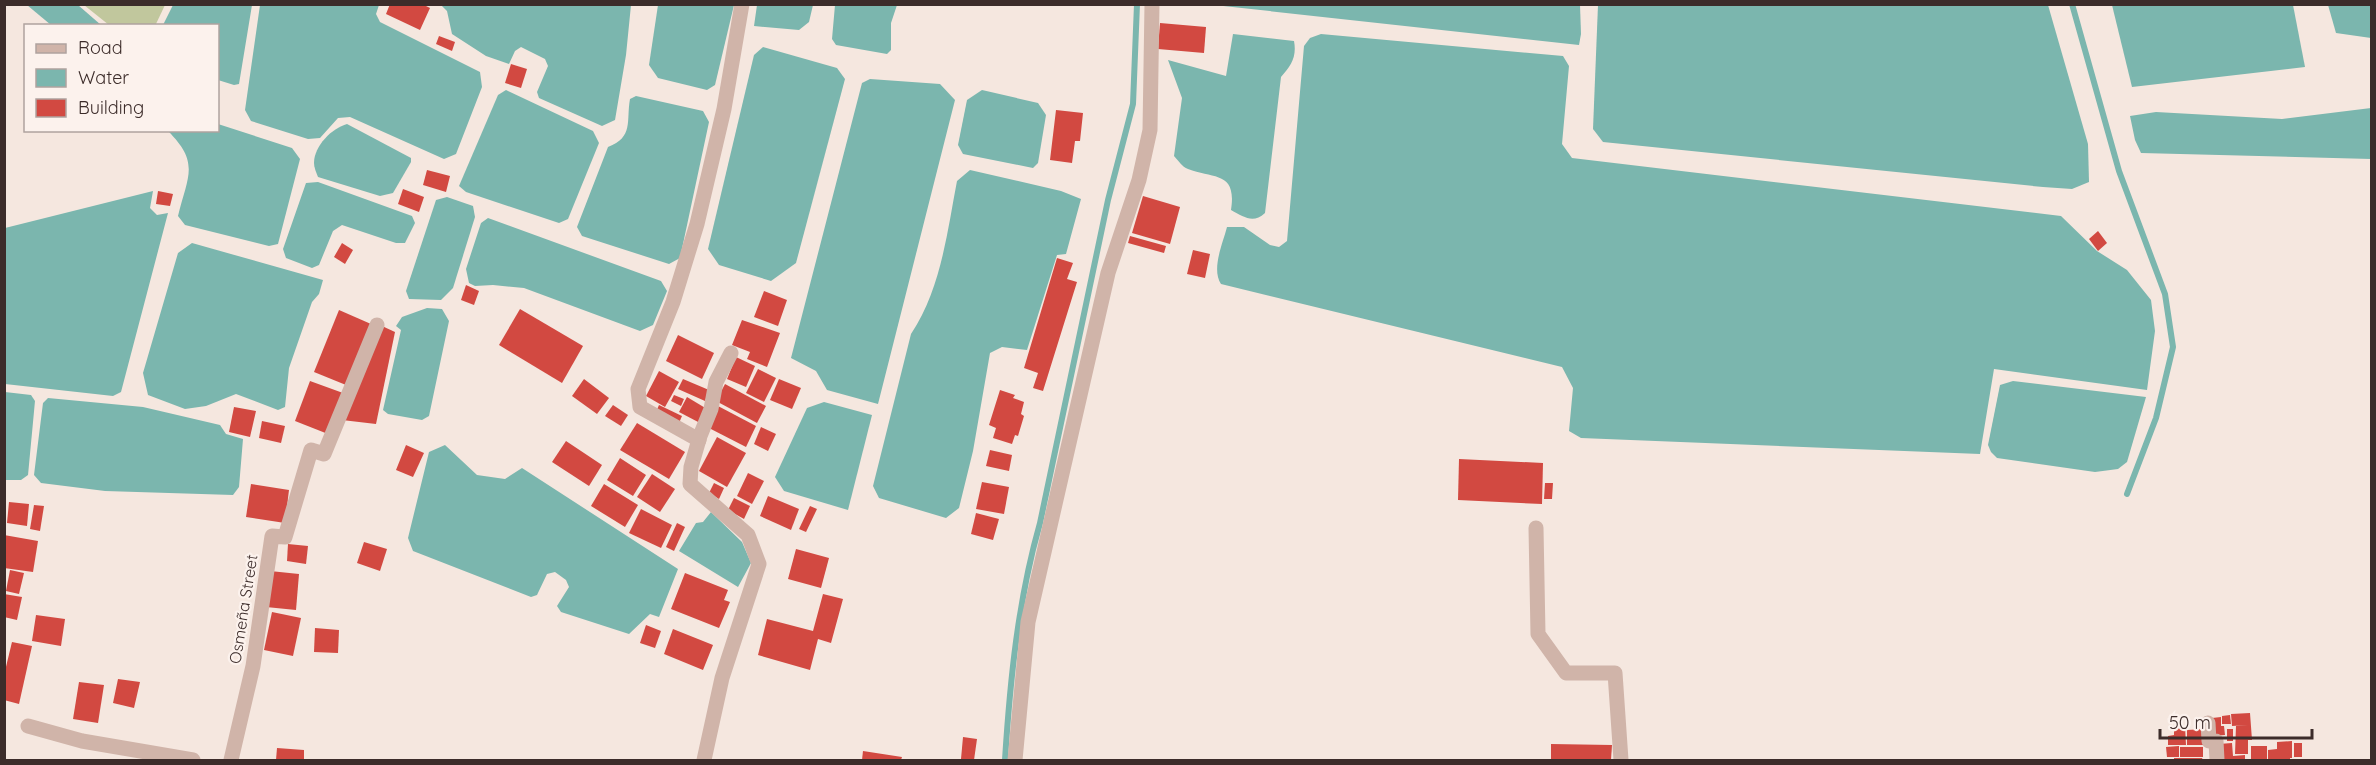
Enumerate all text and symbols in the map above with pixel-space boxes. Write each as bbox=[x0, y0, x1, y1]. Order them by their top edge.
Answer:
legend bbox=[24, 24, 219, 132]
text: Road bbox=[78, 36, 123, 59]
text: Water bbox=[78, 66, 129, 89]
text: Building bbox=[78, 96, 144, 119]
street label: Osmeña Street bbox=[224, 553, 262, 665]
scale bar bbox=[2160, 702, 2312, 740]
text: 50 m bbox=[2169, 711, 2211, 734]

